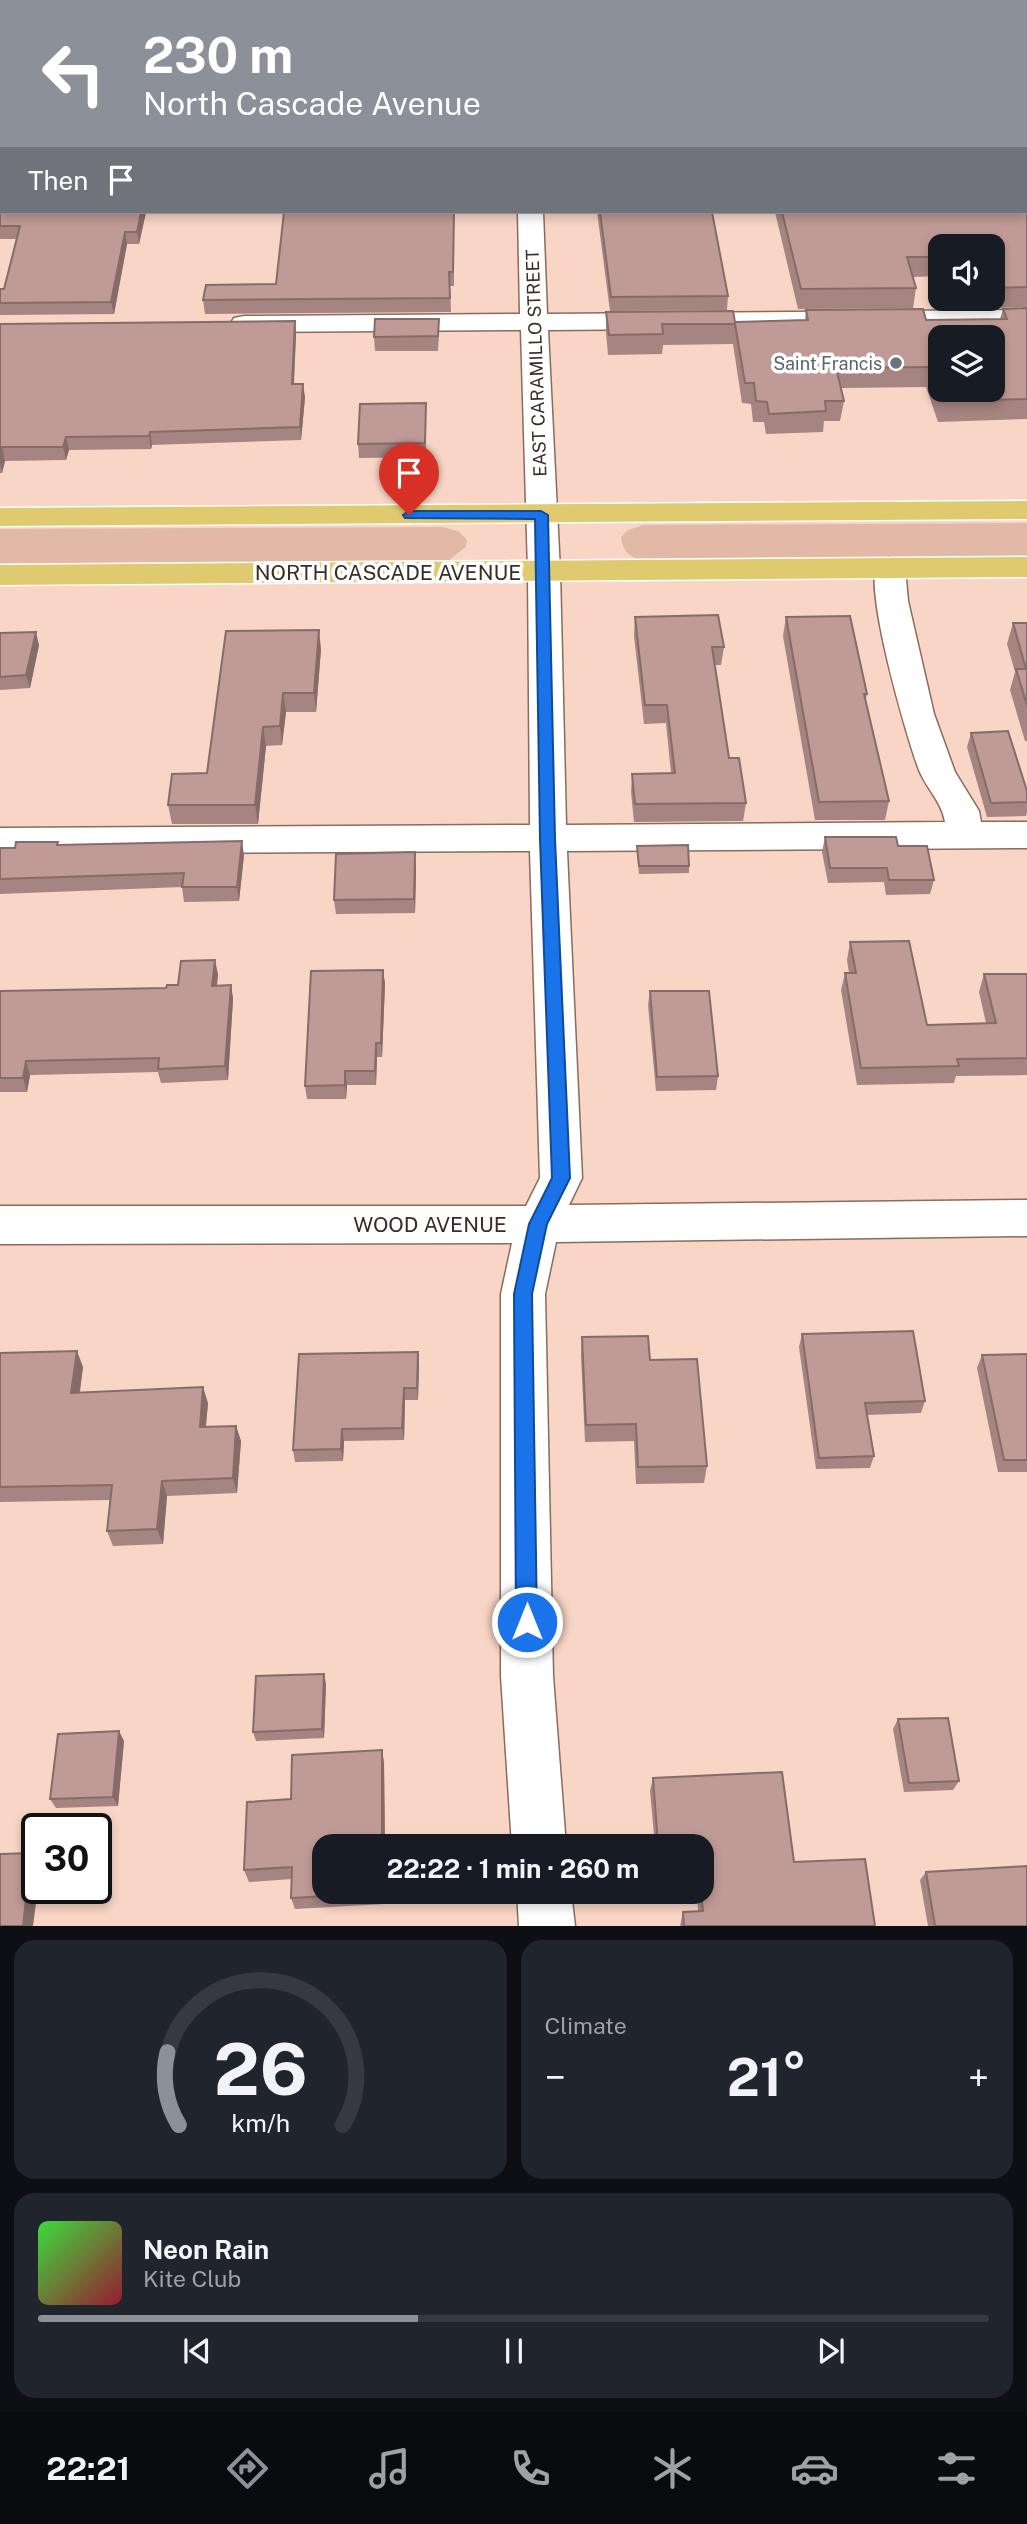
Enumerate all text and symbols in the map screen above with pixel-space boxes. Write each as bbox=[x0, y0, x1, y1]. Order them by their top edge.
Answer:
text: 230 m bbox=[143, 26, 293, 84]
icon: left bbox=[28, 28, 119, 119]
text: North Cascade Avenue bbox=[143, 85, 481, 122]
icon: arrive bbox=[102, 161, 140, 199]
text: Then bbox=[28, 165, 88, 196]
map controls bbox=[928, 234, 1005, 402]
button: sound bbox=[928, 234, 1005, 311]
street label: EAST CARAMILLO STREET bbox=[522, 249, 550, 477]
button: layers bbox=[928, 325, 1005, 402]
place label: Saint Francis bbox=[773, 353, 882, 374]
marker: Saint Francis bbox=[888, 355, 904, 371]
pin bbox=[379, 443, 439, 515]
icon: arrive bbox=[390, 454, 428, 492]
street label: NORTH CASCADE AVENUE bbox=[255, 560, 521, 585]
street label: WOOD AVENUE bbox=[353, 1212, 507, 1237]
position arrow bbox=[490, 1585, 564, 1659]
speed limit sign: 30 bbox=[21, 1813, 112, 1904]
text: 22:22 · 1 min · 260 m bbox=[387, 1853, 639, 1884]
text: Climate bbox=[545, 2012, 627, 2039]
text: 26 bbox=[213, 2027, 307, 2112]
text: 21° bbox=[727, 2047, 807, 2108]
text: − bbox=[545, 2055, 566, 2100]
text: + bbox=[968, 2055, 989, 2100]
text: km/h bbox=[231, 2108, 290, 2138]
text: Neon Rain bbox=[143, 2234, 269, 2265]
text: Kite Club bbox=[143, 2265, 241, 2292]
icon: previous bbox=[178, 2332, 216, 2370]
icon: pause bbox=[495, 2332, 533, 2370]
icon: next bbox=[812, 2332, 850, 2370]
icon: directions bbox=[223, 2444, 272, 2493]
icon: music bbox=[365, 2444, 414, 2493]
icon: phone bbox=[506, 2444, 555, 2493]
icon: climate bbox=[648, 2444, 697, 2493]
icon: car bbox=[790, 2444, 839, 2493]
icon: filters bbox=[932, 2444, 981, 2493]
text: 22:21 bbox=[46, 2450, 130, 2487]

